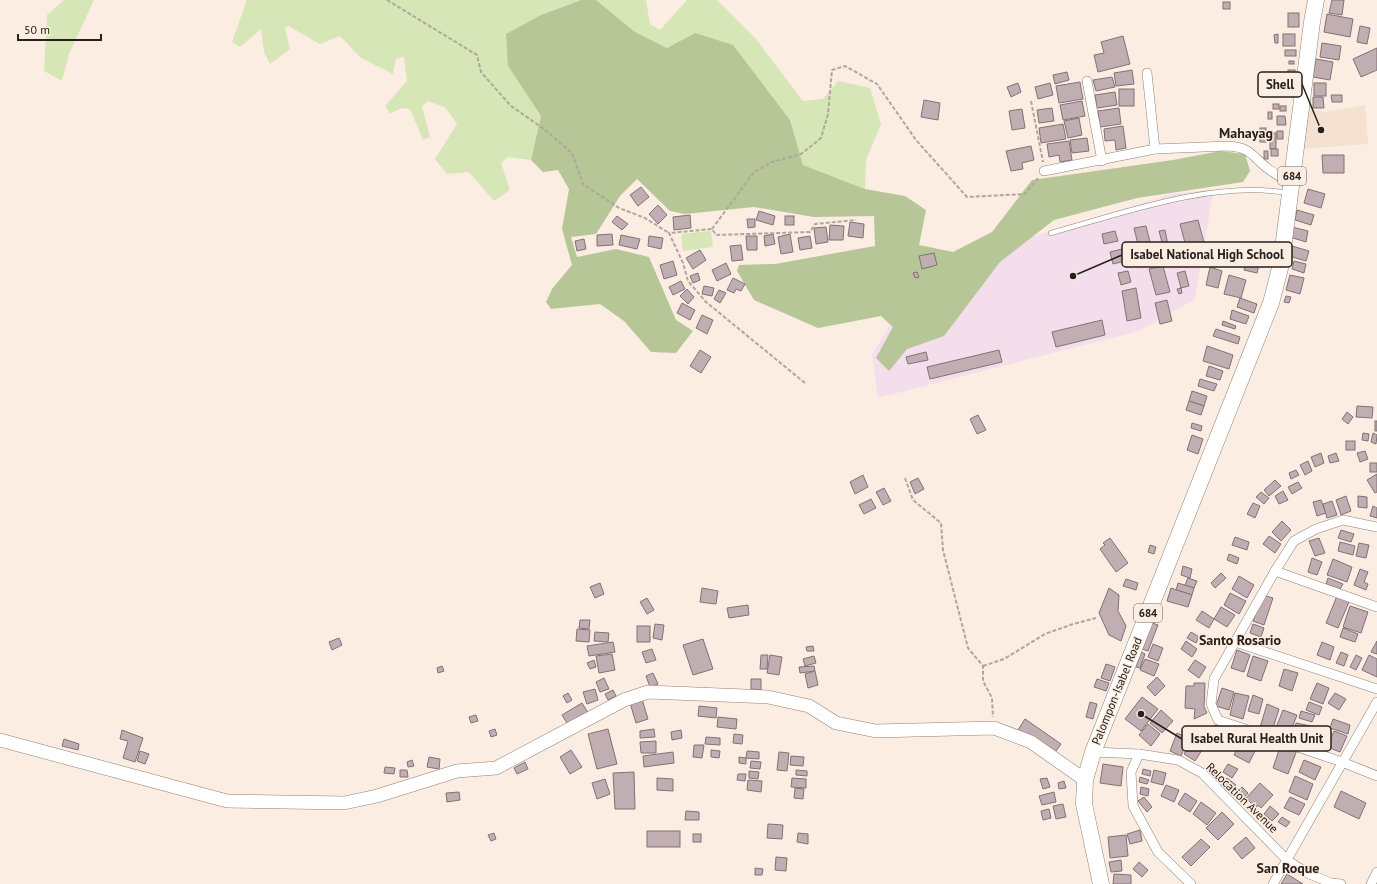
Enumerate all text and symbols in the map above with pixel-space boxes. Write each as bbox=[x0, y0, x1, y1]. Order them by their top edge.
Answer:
scale bar bbox=[18, 16, 101, 42]
text: 50 m bbox=[24, 22, 50, 37]
callout: Shell bbox=[1258, 72, 1302, 97]
text: Shell bbox=[1266, 76, 1294, 93]
district label: Mahayag bbox=[1219, 124, 1273, 142]
road number: 684 bbox=[1278, 167, 1306, 185]
callout: Isabel National High School bbox=[1122, 242, 1292, 267]
text: Isabel National High School bbox=[1130, 246, 1284, 263]
road number: 684 bbox=[1134, 604, 1162, 622]
district label: Santo Rosario bbox=[1199, 631, 1282, 649]
street label: Palompon-Isabel Road bbox=[1088, 635, 1145, 747]
callout: Isabel Rural Health Unit bbox=[1182, 726, 1331, 751]
text: Isabel Rural Health Unit bbox=[1191, 730, 1324, 747]
street label: Relocation Avenue bbox=[1203, 759, 1282, 836]
district label: San Roque bbox=[1257, 859, 1319, 877]

